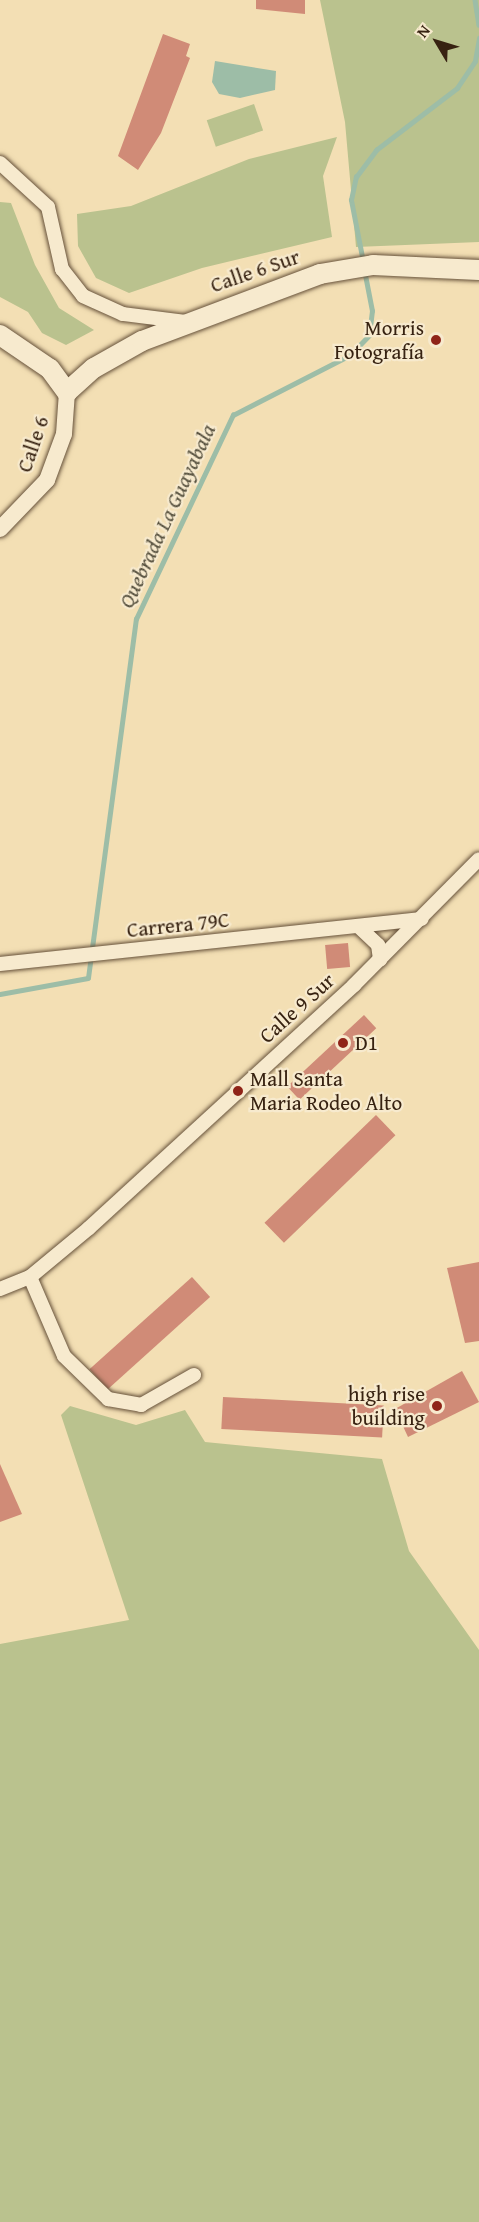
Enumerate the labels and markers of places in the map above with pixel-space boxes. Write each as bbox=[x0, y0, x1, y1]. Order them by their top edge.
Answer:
place label: Morris Fotografía bbox=[334, 315, 424, 365]
marker: Morris Fotografía bbox=[429, 333, 443, 347]
place label: D1 bbox=[355, 1030, 378, 1056]
marker: D1 bbox=[336, 1036, 350, 1050]
place label: Mall Santa Maria Rodeo Alto bbox=[250, 1066, 402, 1116]
marker: Mall Santa Maria Rodeo Alto bbox=[231, 1084, 245, 1098]
place label: high rise building bbox=[348, 1381, 425, 1431]
marker: high rise building bbox=[430, 1399, 444, 1413]

